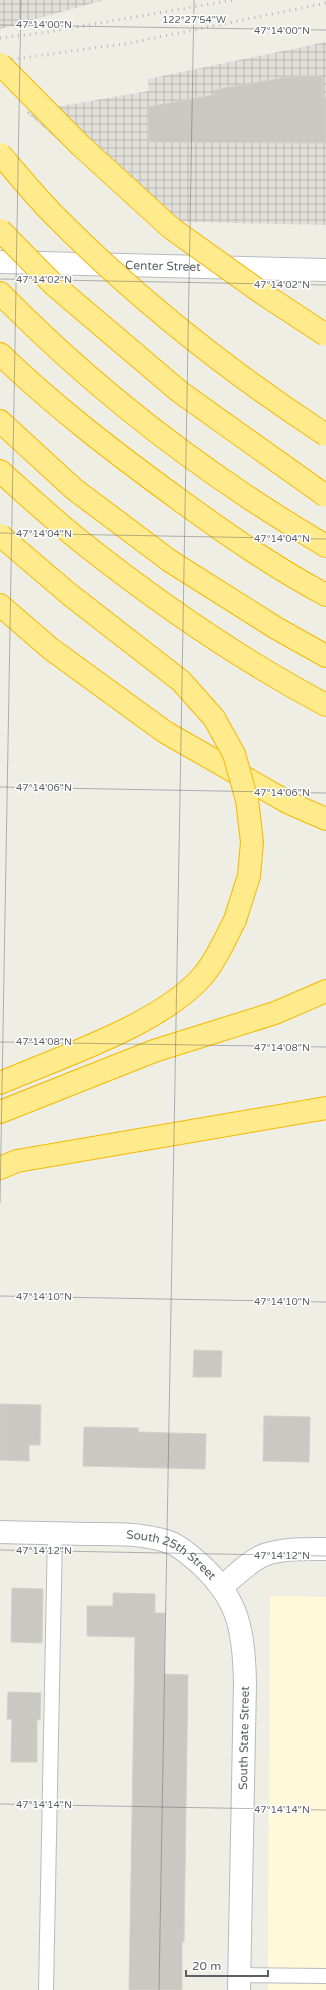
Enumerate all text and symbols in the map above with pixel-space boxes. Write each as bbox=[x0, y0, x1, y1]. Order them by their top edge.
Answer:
text: 122°27'54"W bbox=[162, 14, 226, 26]
text: 47°14'00"N bbox=[16, 19, 72, 31]
text: 47°14'00"N bbox=[254, 25, 310, 37]
street label: Center Street bbox=[125, 258, 201, 274]
text: 47°14'02"N bbox=[16, 274, 72, 286]
text: 47°14'02"N bbox=[254, 279, 310, 291]
text: 47°14'04"N bbox=[16, 528, 72, 540]
text: 47°14'04"N bbox=[254, 533, 310, 545]
text: 47°14'06"N bbox=[16, 782, 72, 794]
text: 47°14'06"N bbox=[254, 787, 310, 799]
text: 47°14'08"N bbox=[16, 1036, 72, 1048]
text: 47°14'08"N bbox=[254, 1042, 310, 1054]
text: 47°14'10"N bbox=[16, 1291, 72, 1303]
text: 47°14'10"N bbox=[254, 1296, 310, 1308]
street label: South 25th Street bbox=[126, 1528, 219, 1583]
text: 47°14'12"N bbox=[16, 1545, 72, 1557]
text: 47°14'12"N bbox=[254, 1550, 310, 1562]
street label: South State Street bbox=[236, 1685, 252, 1790]
text: 47°14'14"N bbox=[16, 1799, 72, 1811]
text: 47°14'14"N bbox=[254, 1804, 310, 1816]
scale bar bbox=[186, 1952, 268, 1978]
text: 20 m bbox=[192, 1959, 221, 1973]

